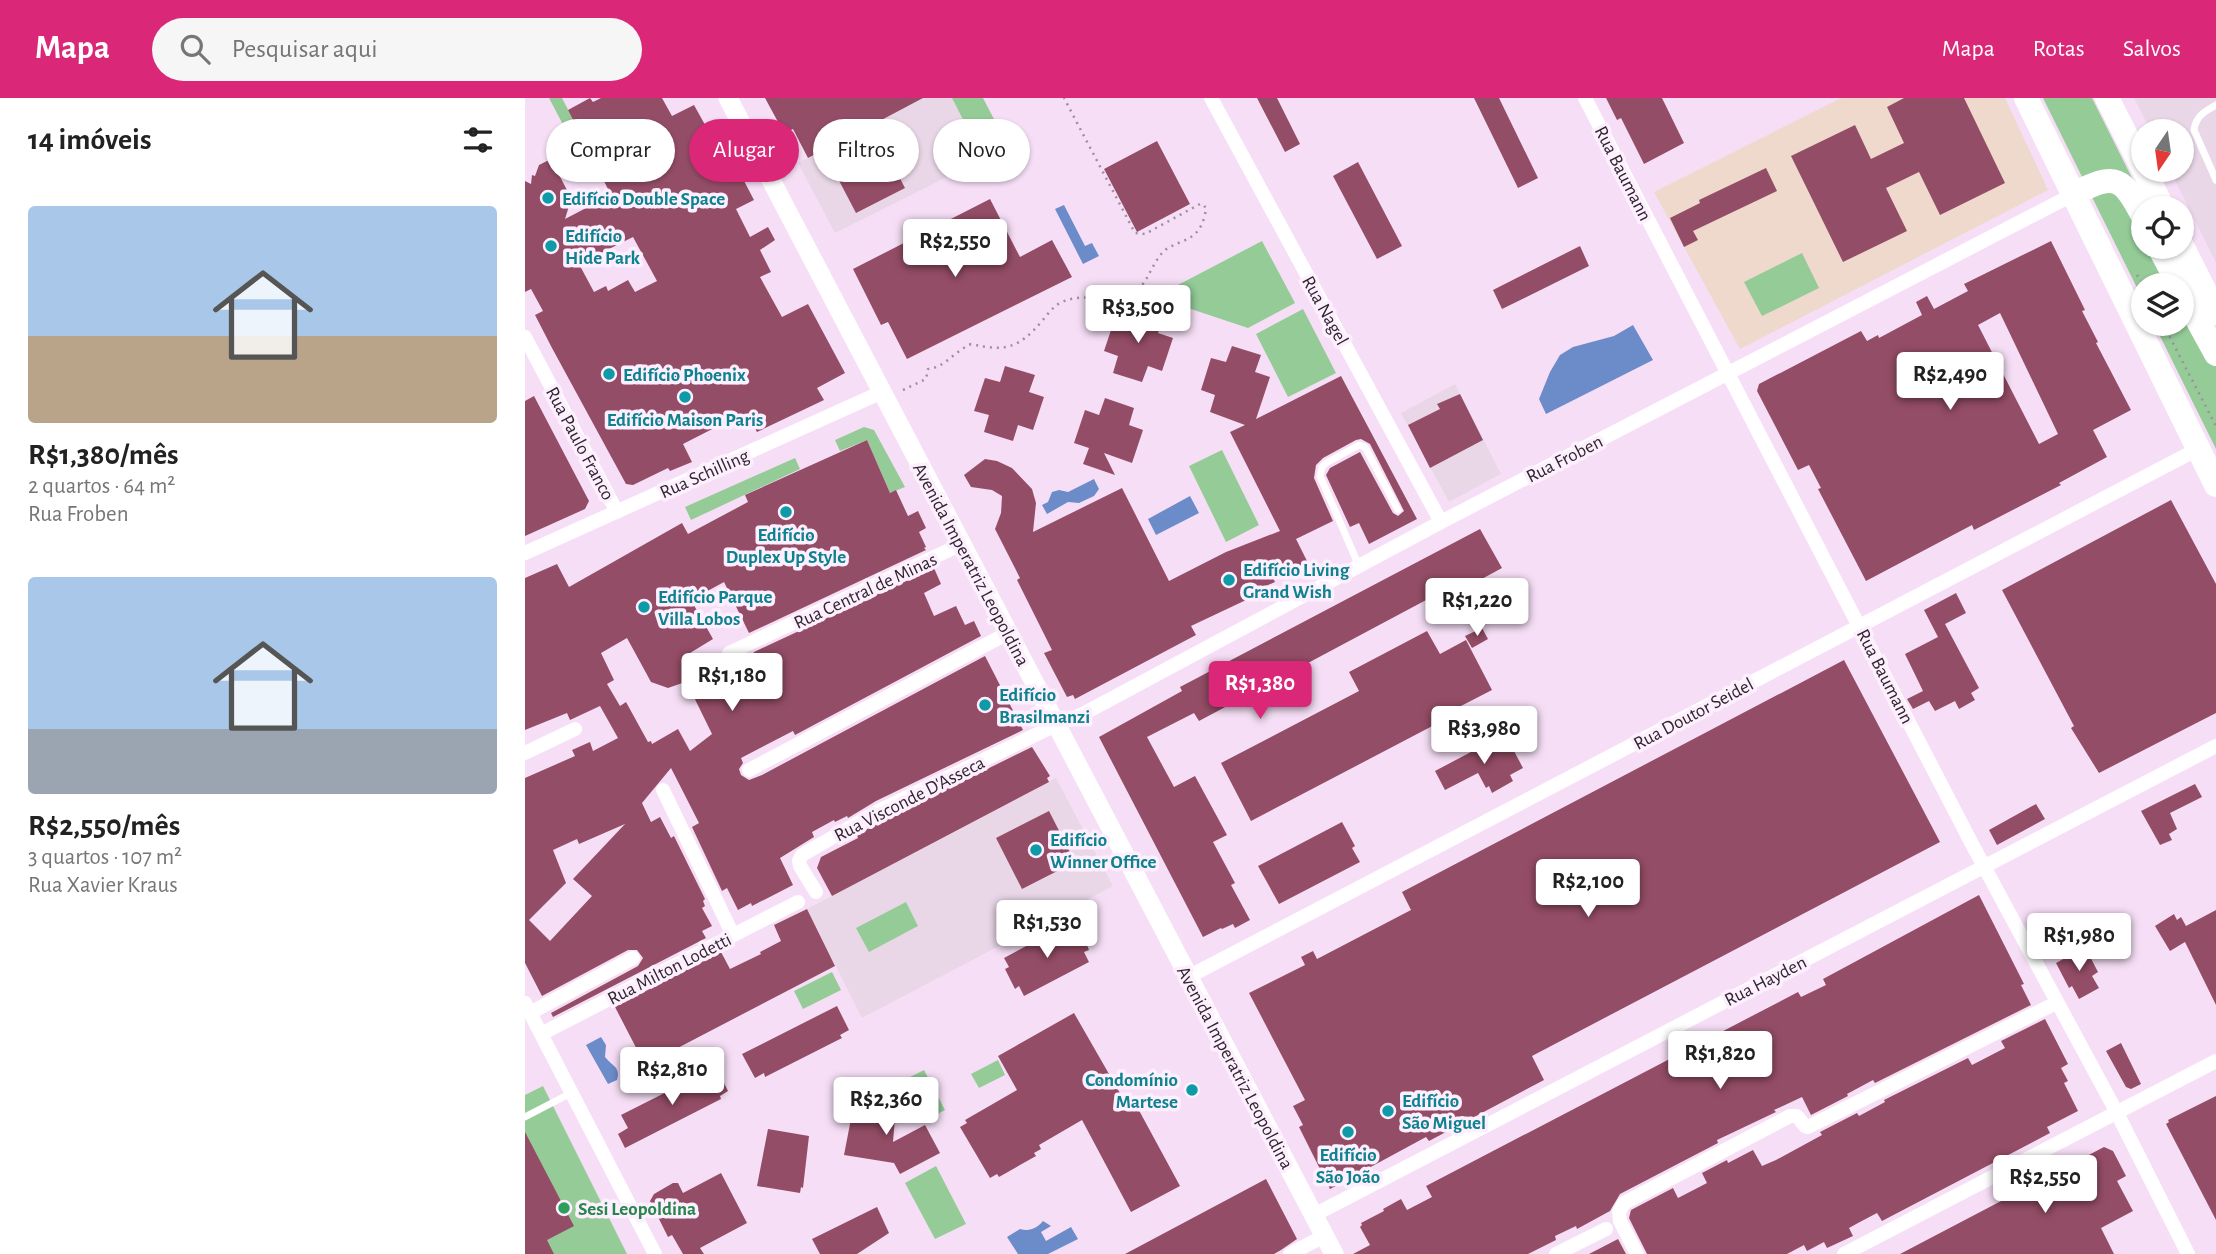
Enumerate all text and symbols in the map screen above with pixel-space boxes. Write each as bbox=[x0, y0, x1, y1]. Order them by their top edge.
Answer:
search box bbox=[152, 18, 642, 81]
icon: search bbox=[176, 30, 214, 68]
text: Mapa bbox=[35, 32, 110, 65]
text: Pesquisar aqui bbox=[232, 36, 378, 62]
text: Mapa bbox=[1942, 37, 1995, 61]
text: Rotas bbox=[2033, 37, 2085, 61]
text: Salvos bbox=[2123, 37, 2181, 61]
chip: Comprar bbox=[546, 119, 675, 182]
chip: Alugar bbox=[689, 119, 799, 182]
chip: Filtros bbox=[813, 119, 919, 182]
chip: Novo bbox=[933, 119, 1030, 182]
north arrow bbox=[2131, 119, 2195, 182]
map controls bbox=[2131, 119, 2194, 336]
icon: filters bbox=[459, 121, 497, 159]
street label: Rua Baumann bbox=[1591, 123, 1655, 224]
text: 14 imóveis bbox=[28, 125, 151, 155]
marker: Edifício Double Space bbox=[540, 190, 556, 206]
place label: Edifício Double Space bbox=[562, 190, 725, 209]
button: locate bbox=[2131, 196, 2194, 259]
pin: R$2,550 bbox=[890, 220, 1020, 279]
place label: Edifício Hide Park bbox=[565, 227, 641, 268]
text: R$2,550 bbox=[919, 230, 991, 253]
marker: Edifício Hide Park bbox=[543, 238, 559, 254]
icon: home bbox=[200, 252, 326, 378]
street label: Rua Nagel bbox=[1298, 273, 1351, 349]
button: layers bbox=[2131, 273, 2194, 336]
pin: R$3,500 bbox=[1073, 286, 1203, 345]
text: R$3,500 bbox=[1101, 296, 1175, 319]
pin: R$2,490 bbox=[1885, 352, 2015, 412]
text: R$2,490 bbox=[1913, 363, 1987, 386]
marker: Edifício Phoenix bbox=[601, 366, 617, 382]
place label: Edifício Phoenix bbox=[623, 366, 746, 385]
street label: Rua Paulo Franco bbox=[542, 384, 617, 503]
marker: Edifício Maison Paris bbox=[677, 389, 693, 405]
place label: Edifício Maison Paris bbox=[607, 411, 763, 430]
street label: Rua Froben bbox=[1523, 432, 1606, 487]
text: R$1,380/mês bbox=[28, 440, 179, 470]
street label: Rua Schilling bbox=[657, 446, 753, 502]
street label: Avenida Imperatriz Leopoldina bbox=[909, 460, 1032, 669]
text: 2 quartos · 64 m² bbox=[28, 475, 175, 498]
text: Rua Froben bbox=[28, 503, 129, 526]
marker: Edifício Duplex Up Style bbox=[778, 504, 794, 520]
place label: Edifício Duplex Up Style bbox=[726, 526, 846, 567]
street label: Rua Central de Minas bbox=[791, 550, 940, 633]
place label: Edifício Living Grand Wish bbox=[1243, 561, 1350, 602]
marker: Edifício Living Grand Wish bbox=[1221, 572, 1237, 588]
pin: R$1,220 bbox=[1412, 578, 1542, 638]
place label: Edifício Parque Villa Lobos bbox=[658, 588, 773, 629]
text: R$1,220 bbox=[1441, 589, 1513, 612]
marker: Edifício Parque Villa Lobos bbox=[636, 599, 652, 615]
icon: home bbox=[200, 623, 326, 749]
street label: Rua Baumann bbox=[1853, 626, 1917, 727]
pin: R$1,180 bbox=[667, 654, 797, 713]
pin: R$1,380 bbox=[1195, 662, 1325, 721]
text: R$1,180 bbox=[697, 664, 767, 687]
text: R$1,380 bbox=[1225, 672, 1295, 695]
street label: Rua Doutor Seidel bbox=[1631, 675, 1757, 754]
place label: Edifício Brasilmanzi bbox=[999, 686, 1090, 727]
marker: Edifício Brasilmanzi bbox=[977, 697, 993, 713]
pin: R$3,980 bbox=[1419, 706, 1549, 766]
text: R$3,980 bbox=[1447, 717, 1521, 740]
street label: Rua Visconde D'Asseca bbox=[831, 753, 988, 845]
text: R$2,550/mês bbox=[28, 811, 180, 841]
place label: Edifício Winner Office bbox=[1050, 831, 1157, 872]
marker: Edifício Winner Office bbox=[1028, 842, 1044, 858]
text: 3 quartos · 107 m² bbox=[28, 846, 182, 869]
pin: R$2,100 bbox=[1523, 860, 1653, 919]
text: R$2,100 bbox=[1552, 870, 1624, 893]
text: Rua Xavier Kraus bbox=[28, 874, 178, 897]
pin: R$1,530 bbox=[982, 900, 1112, 960]
text: R$1,530 bbox=[1012, 911, 1082, 934]
pin: R$1,980 bbox=[2014, 914, 2144, 973]
text: R$1,980 bbox=[2043, 924, 2115, 947]
street label: Rua Milton Lodetti bbox=[605, 930, 735, 1009]
street label: Rua Hayden bbox=[1722, 953, 1810, 1010]
street label: Avenida Imperatriz Leopoldina bbox=[1173, 963, 1296, 1172]
pin: R$1,820 bbox=[1655, 1032, 1785, 1091]
text: R$1,820 bbox=[1684, 1042, 1756, 1065]
pin: R$2,810 bbox=[607, 1048, 737, 1107]
text: R$2,810 bbox=[636, 1058, 708, 1081]
place label: Condomínio Martese bbox=[1085, 1071, 1178, 1112]
pin: R$2,360 bbox=[821, 1077, 951, 1137]
marker: Condomínio Martese bbox=[1184, 1082, 1200, 1098]
text: R$2,360 bbox=[849, 1088, 923, 1111]
place label: Edifício São Miguel bbox=[1402, 1092, 1486, 1133]
marker: Edifício São Miguel bbox=[1380, 1103, 1396, 1119]
marker: Edifício São João bbox=[1340, 1124, 1356, 1140]
place label: Edifício São João bbox=[1316, 1146, 1380, 1187]
pin: R$2,550 bbox=[1980, 1156, 2110, 1215]
text: R$2,550 bbox=[2009, 1166, 2081, 1189]
marker: Sesi Leopoldina bbox=[556, 1200, 572, 1216]
place label: Sesi Leopoldina bbox=[578, 1200, 696, 1219]

